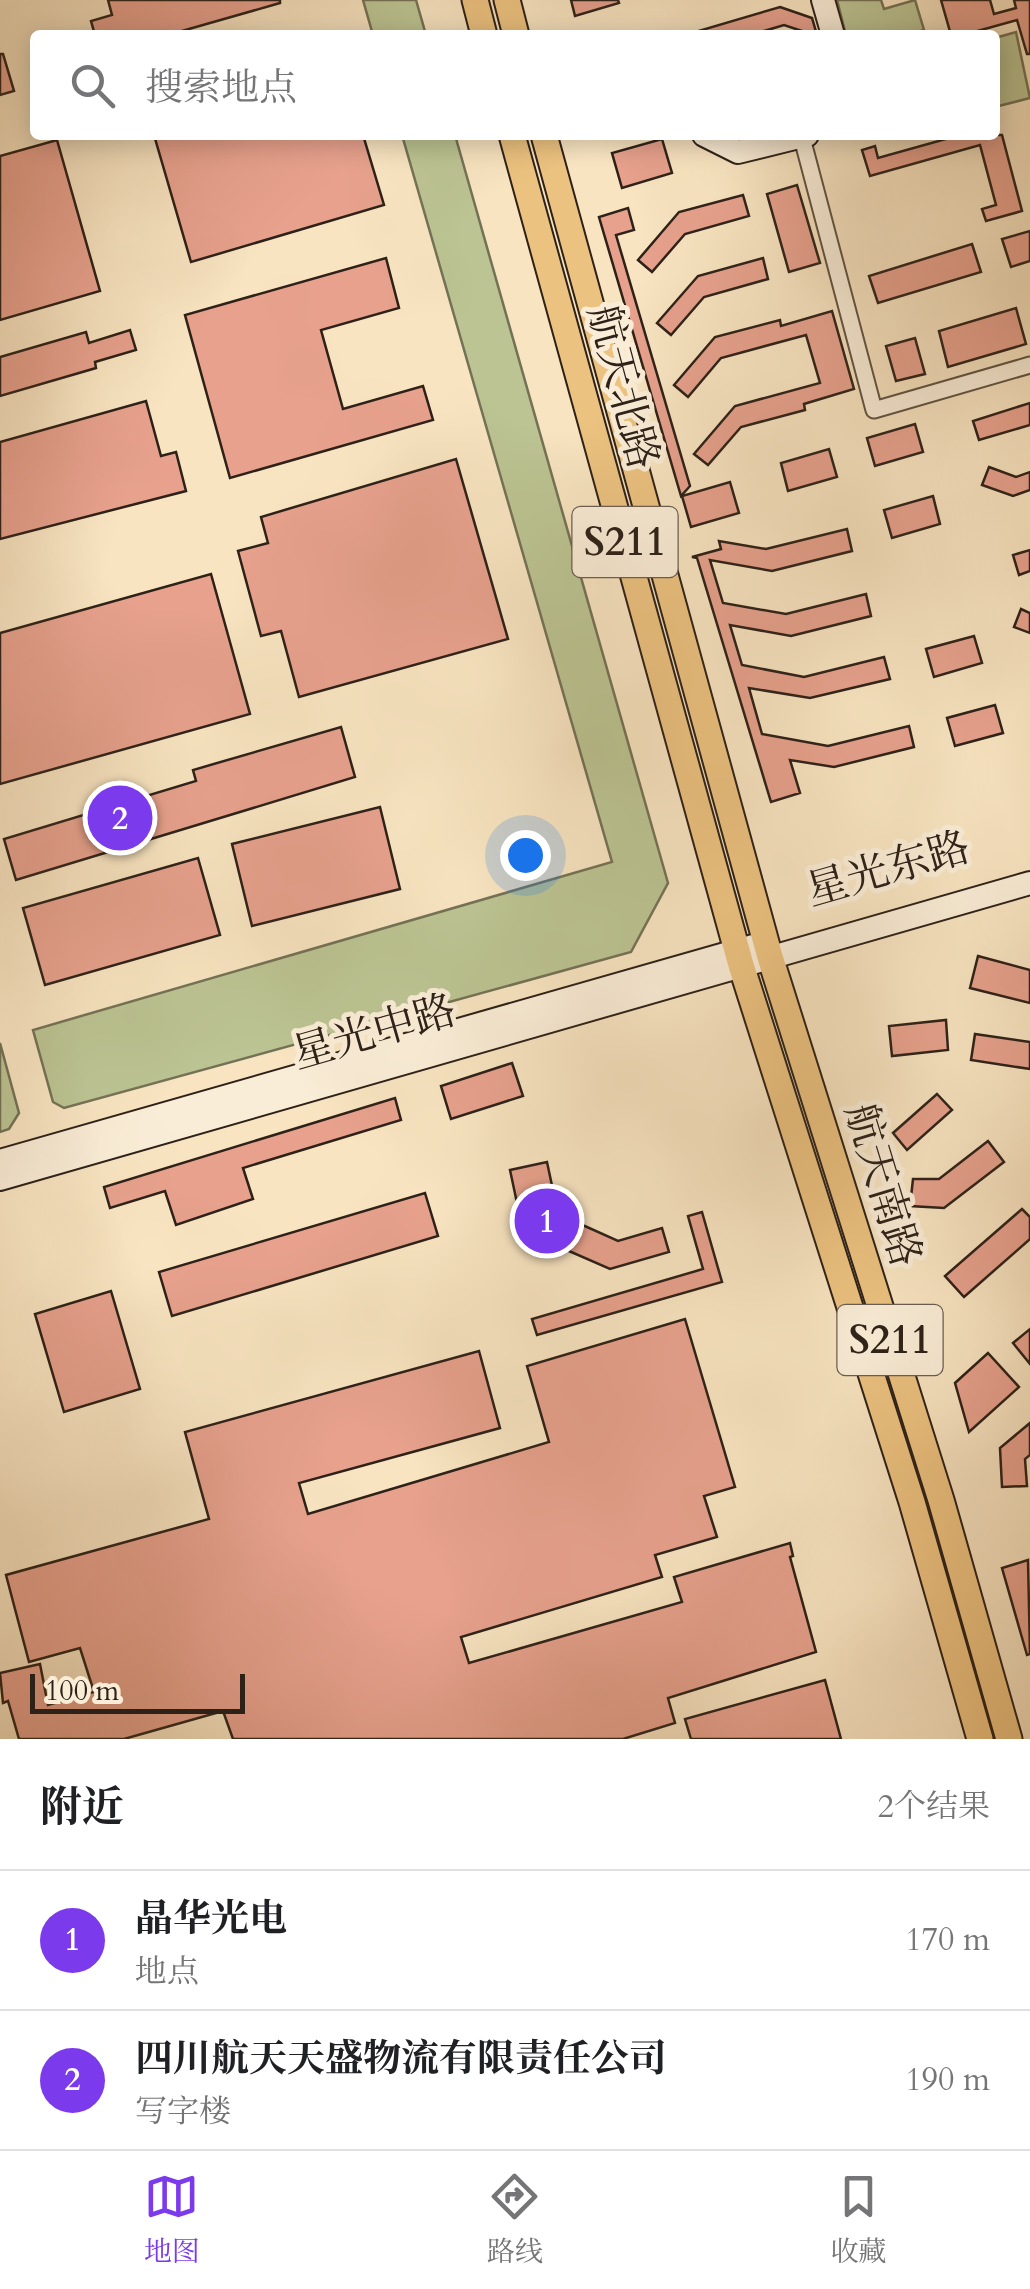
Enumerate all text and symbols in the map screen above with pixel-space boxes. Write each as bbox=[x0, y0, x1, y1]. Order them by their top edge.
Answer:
search box bbox=[30, 30, 1000, 140]
icon: search bbox=[65, 58, 120, 113]
text: 搜索地点 bbox=[145, 62, 297, 114]
street label: 航天北路 bbox=[574, 298, 672, 476]
road number: S211 bbox=[572, 507, 678, 577]
pin: 2 bbox=[88, 780, 152, 856]
street label: 星光东路 bbox=[799, 818, 977, 920]
your location bbox=[500, 830, 551, 881]
street label: 星光中路 bbox=[285, 981, 463, 1083]
street label: 航天南路 bbox=[831, 1096, 935, 1274]
pin: 1 bbox=[514, 1184, 580, 1258]
road number: S211 bbox=[838, 1305, 942, 1375]
scale bar bbox=[30, 1669, 245, 1714]
text: 100 m bbox=[45, 1672, 119, 1710]
text: 附近 bbox=[40, 1779, 124, 1836]
text: 2个结果 bbox=[878, 1785, 990, 1829]
text: 晶华光电 bbox=[135, 1893, 287, 1945]
text: 1 bbox=[64, 1918, 81, 1962]
text: 170 m bbox=[905, 1918, 990, 1962]
text: 地点 bbox=[135, 1950, 199, 1994]
text: 四川航天天盛物流有限责任公司 bbox=[135, 2033, 667, 2085]
text: 2 bbox=[64, 2058, 81, 2102]
text: 190 m bbox=[905, 2058, 990, 2102]
text: 写字楼 bbox=[135, 2090, 231, 2134]
tab: 地图 bbox=[144, 2169, 200, 2271]
tab: 路线 bbox=[487, 2169, 543, 2271]
tab: 收藏 bbox=[830, 2169, 886, 2271]

